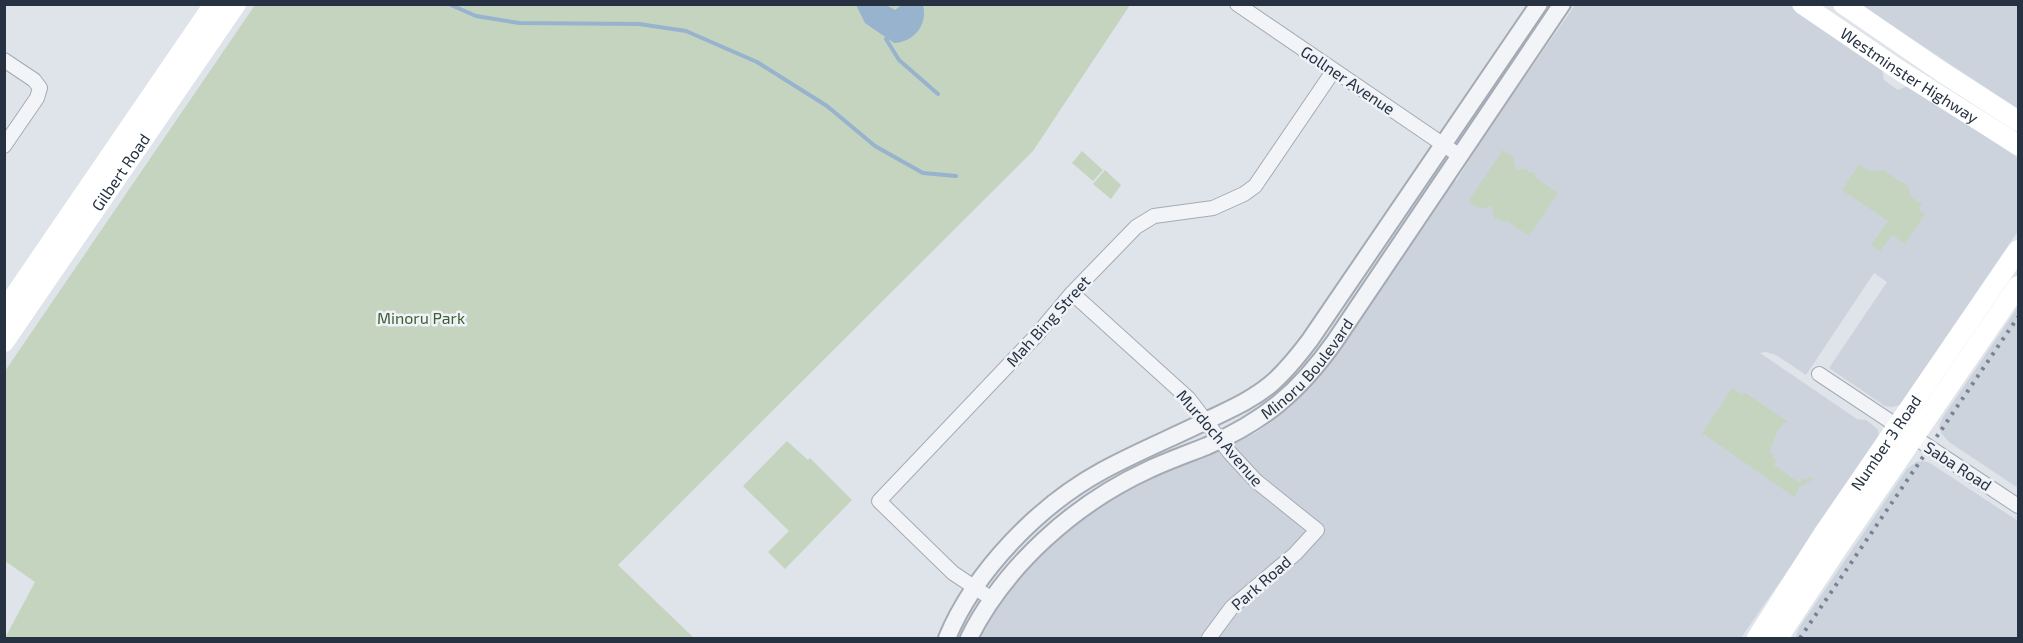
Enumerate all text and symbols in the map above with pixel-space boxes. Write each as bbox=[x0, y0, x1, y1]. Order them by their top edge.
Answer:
street label: Westminster Highway bbox=[1837, 23, 1983, 127]
street label: Gollner Avenue bbox=[1298, 41, 1399, 118]
street label: Gilbert Road bbox=[87, 130, 153, 214]
street label: Mah Bing Street bbox=[1002, 271, 1093, 370]
park label: Minoru Park bbox=[377, 308, 465, 327]
street label: Minoru Boulevard bbox=[1257, 314, 1357, 423]
street label: Murdoch Avenue bbox=[1173, 386, 1267, 490]
street label: Number 3 Road bbox=[1846, 391, 1925, 494]
street label: Saba Road bbox=[1921, 437, 1995, 494]
street label: Park Road bbox=[1227, 552, 1294, 614]

